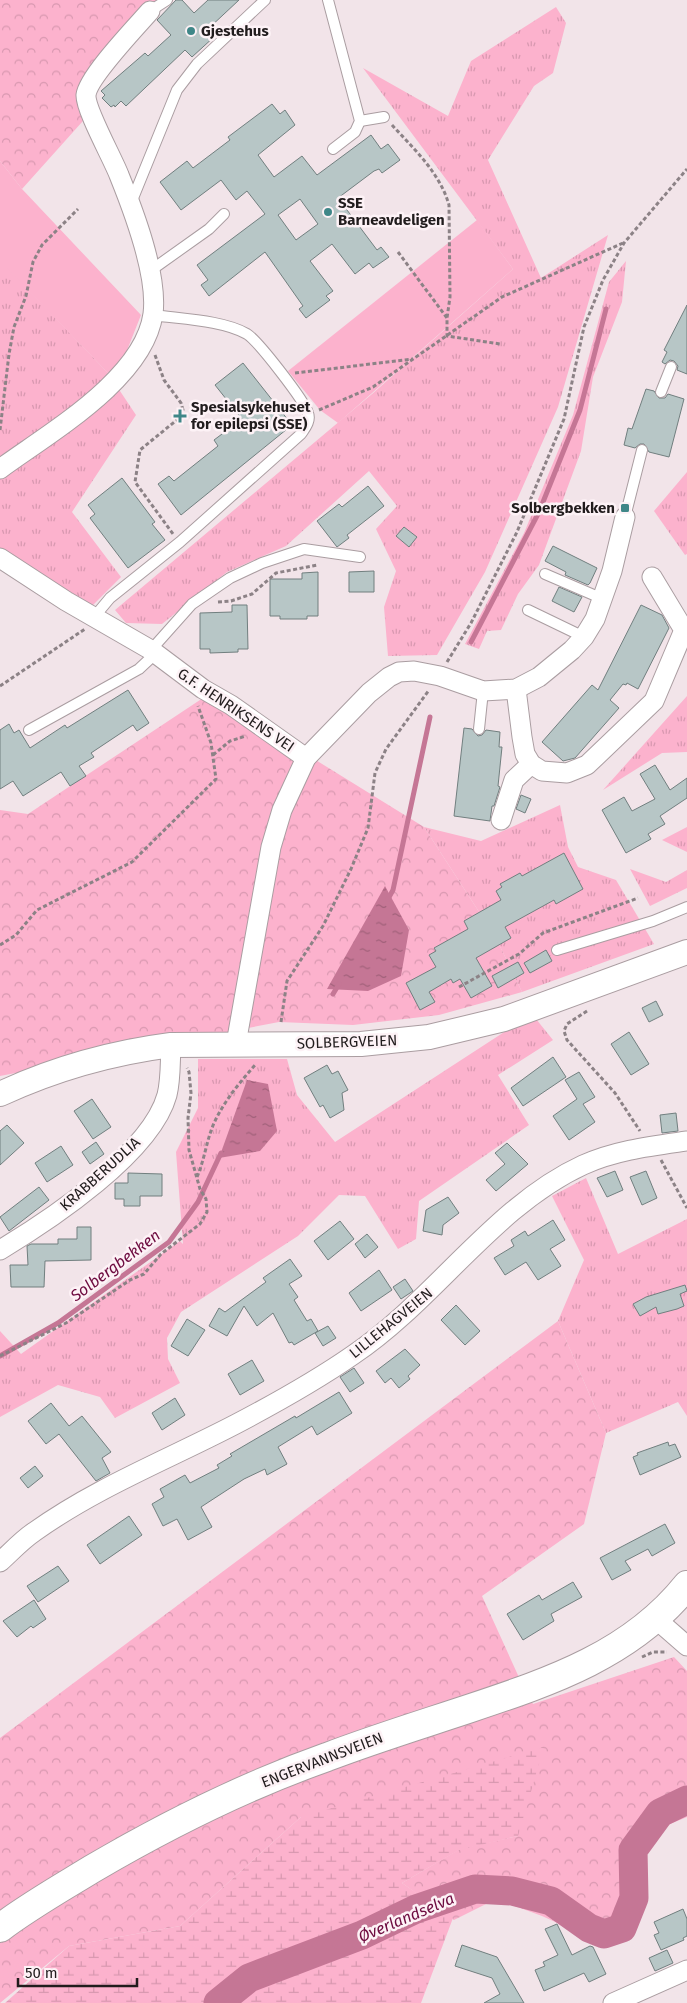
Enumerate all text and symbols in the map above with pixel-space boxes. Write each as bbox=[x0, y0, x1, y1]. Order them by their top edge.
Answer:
place label: Gjestehus bbox=[201, 22, 269, 40]
marker: Gjestehus bbox=[185, 25, 197, 37]
place label: SSE Barneavdeligen bbox=[338, 194, 445, 229]
marker: SSE Barneavdeligen bbox=[322, 206, 334, 218]
place label: Spesialsykehuset for epilepsi (SSE) bbox=[191, 398, 311, 433]
marker: Spesialsykehuset for epilepsi (SSE) bbox=[173, 409, 187, 423]
place label: Solbergbekken bbox=[511, 499, 615, 517]
marker: Solbergbekken bbox=[619, 502, 631, 514]
street label: G.F. HENRIKSENS VEI bbox=[174, 664, 298, 756]
street label: SOLBERGVEIEN bbox=[296, 1031, 398, 1053]
street label: KRABBERUDLIA bbox=[56, 1133, 144, 1215]
water label: Solbergbekken bbox=[66, 1225, 164, 1306]
street label: LILLEHAGVEIEN bbox=[346, 1284, 436, 1362]
street label: ENGERVANNSVEIEN bbox=[259, 1729, 385, 1791]
water label: Øverlandselva bbox=[355, 1889, 457, 1946]
scale bar bbox=[18, 1956, 136, 1988]
text: 50 m bbox=[25, 1964, 58, 1982]

